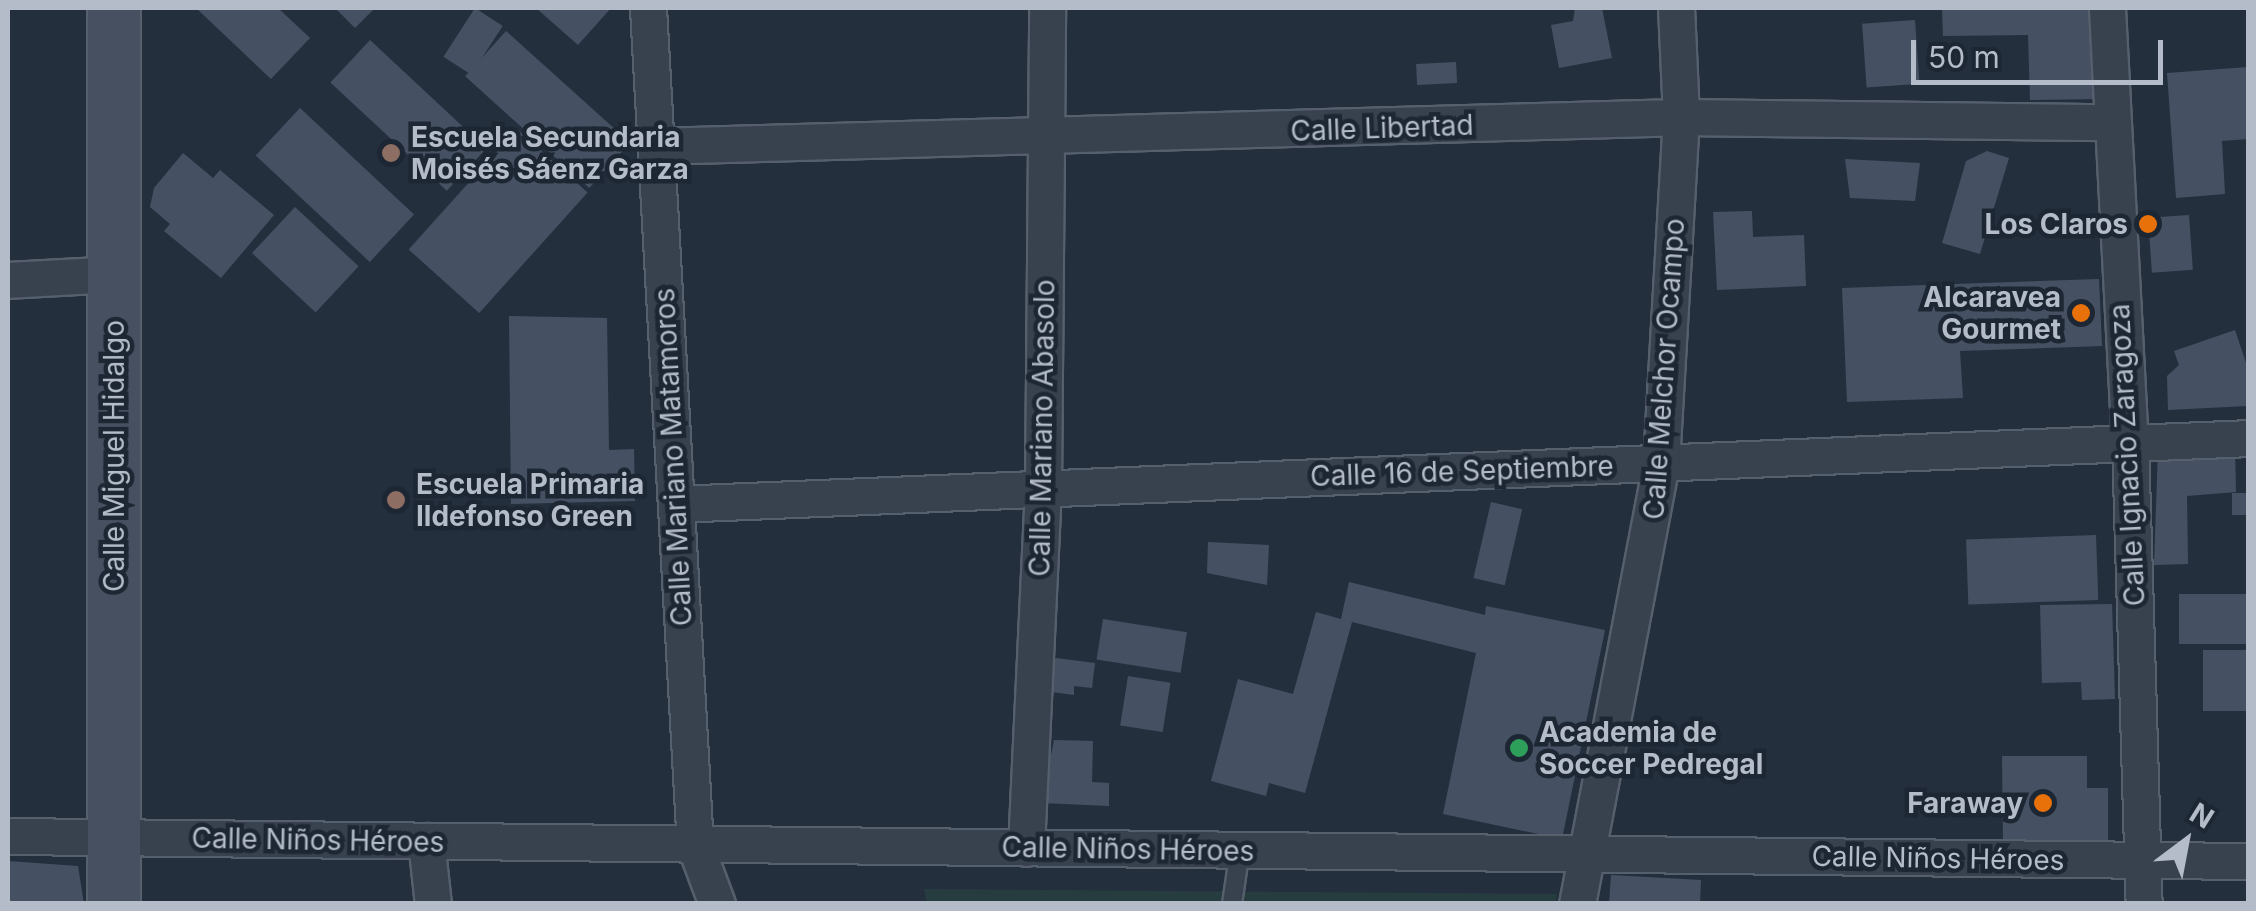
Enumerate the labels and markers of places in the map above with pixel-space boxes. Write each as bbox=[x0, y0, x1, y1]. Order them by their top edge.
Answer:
place label: Escuela Secundaria Moisés Sáenz Garza bbox=[411, 120, 689, 186]
marker: Escuela Secundaria Moisés Sáenz Garza bbox=[380, 142, 402, 164]
place label: Los Claros bbox=[1985, 207, 2128, 241]
marker: Los Claros bbox=[2137, 213, 2159, 235]
place label: Alcaravea Gourmet bbox=[1923, 280, 2061, 346]
marker: Alcaravea Gourmet bbox=[2070, 302, 2092, 324]
place label: Escuela Primaria Ildefonso Green bbox=[416, 467, 644, 533]
marker: Escuela Primaria Ildefonso Green bbox=[385, 489, 407, 511]
place label: Academia de Soccer Pedregal bbox=[1539, 715, 1763, 781]
marker: Academia de Soccer Pedregal bbox=[1508, 737, 1530, 759]
place label: Faraway bbox=[1907, 786, 2023, 820]
marker: Faraway bbox=[2032, 792, 2054, 814]

